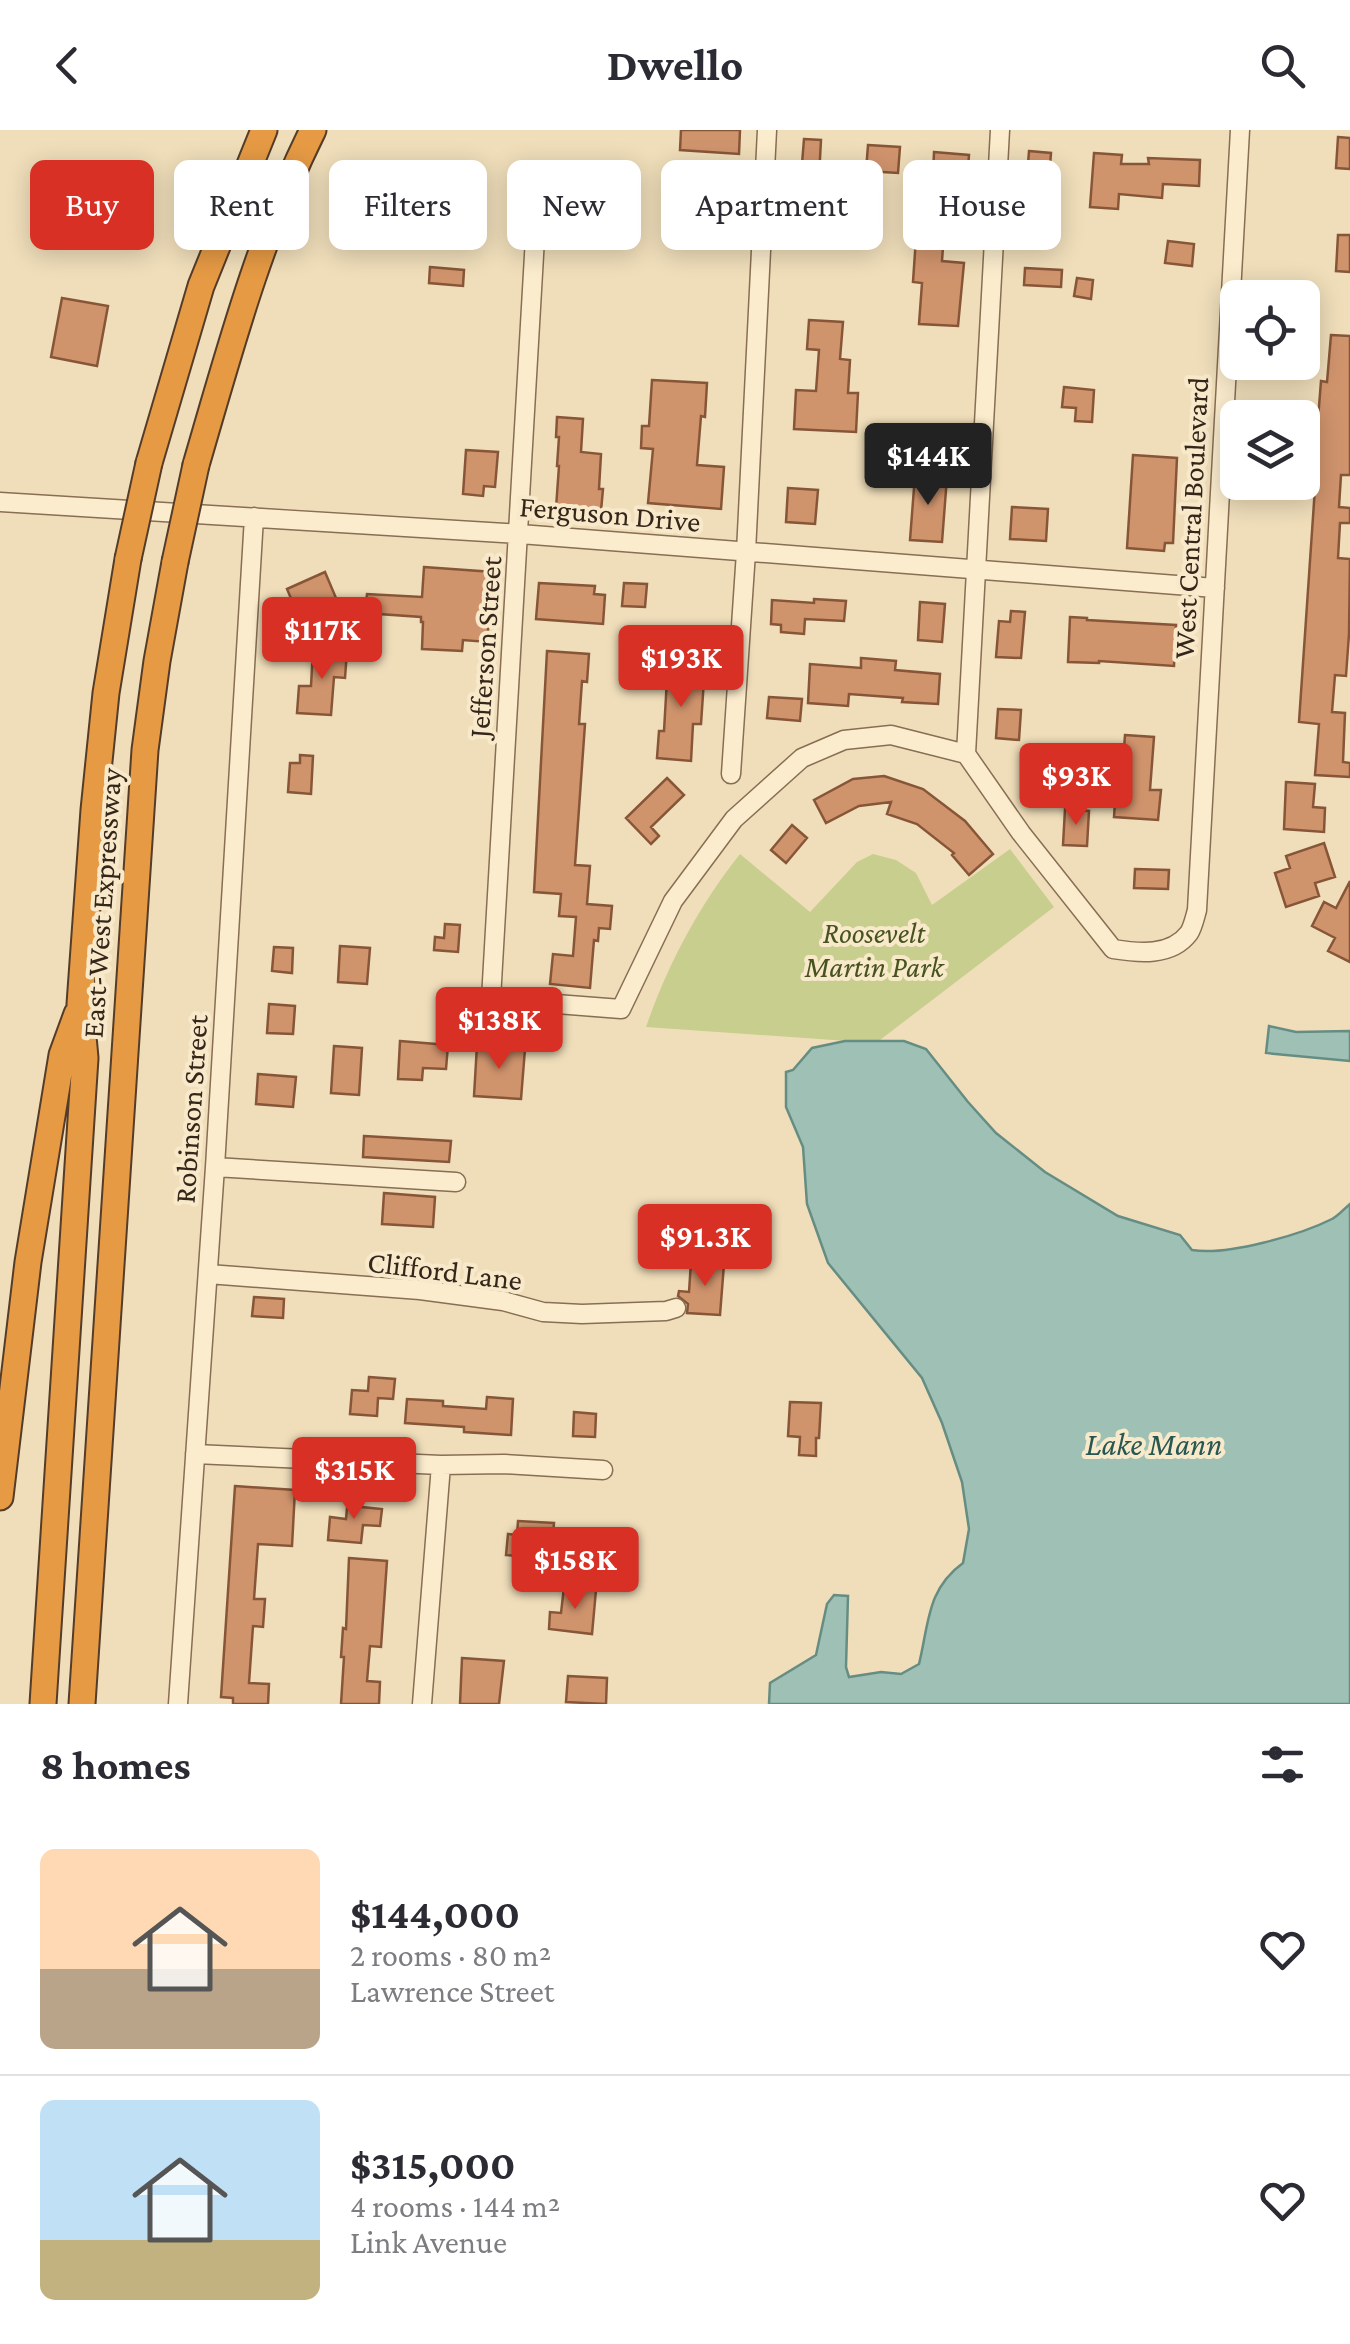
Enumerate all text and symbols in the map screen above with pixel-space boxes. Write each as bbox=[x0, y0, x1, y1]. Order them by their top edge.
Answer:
icon: back bbox=[40, 38, 95, 93]
icon: search bbox=[1255, 38, 1310, 93]
text: Dwello bbox=[607, 40, 743, 90]
chip: Buy bbox=[30, 160, 154, 250]
chip: Rent bbox=[174, 160, 309, 250]
chip: Filters bbox=[329, 160, 487, 250]
chip: New bbox=[507, 160, 641, 250]
chip: Apartment bbox=[661, 160, 883, 250]
chip: House bbox=[903, 160, 1061, 250]
map controls bbox=[1220, 280, 1320, 500]
button: locate bbox=[1220, 280, 1320, 380]
street label: West Central Boulevard bbox=[1167, 376, 1214, 660]
button: layers bbox=[1220, 400, 1320, 500]
pin: $144K bbox=[858, 423, 998, 508]
text: $144K bbox=[887, 437, 969, 473]
street label: Ferguson Drive bbox=[518, 489, 702, 539]
street label: Jefferson Street bbox=[461, 554, 507, 742]
pin: $117K bbox=[252, 597, 392, 682]
text: $117K bbox=[284, 611, 360, 647]
pin: $193K bbox=[611, 625, 751, 710]
text: $193K bbox=[640, 639, 722, 675]
pin: $93K bbox=[1017, 743, 1135, 828]
text: $93K bbox=[1041, 757, 1111, 793]
street label: East-West Expressway bbox=[76, 767, 128, 1039]
park label: Roosevelt Martin Park bbox=[803, 916, 945, 983]
pin: $138K bbox=[429, 987, 569, 1072]
text: $138K bbox=[458, 1001, 540, 1037]
street label: Robinson Street bbox=[167, 1012, 214, 1204]
pin: $91.3K bbox=[624, 1204, 786, 1289]
text: $91.3K bbox=[660, 1218, 750, 1254]
street label: Clifford Lane bbox=[366, 1245, 524, 1296]
water label: Lake Mann bbox=[1086, 1426, 1222, 1462]
pin: $315K bbox=[284, 1437, 424, 1522]
text: $315K bbox=[314, 1451, 394, 1487]
pin: $158K bbox=[505, 1527, 645, 1612]
text: $158K bbox=[534, 1541, 616, 1577]
icon: filters bbox=[1255, 1737, 1310, 1792]
text: 8 homes bbox=[40, 1741, 191, 1788]
icon: home bbox=[120, 1889, 240, 2009]
text: $144,000 bbox=[350, 1890, 520, 1937]
icon: heart bbox=[1255, 1922, 1310, 1977]
text: 2 rooms · 80 m² bbox=[350, 1937, 551, 1973]
text: Lawrence Street bbox=[350, 1973, 554, 2009]
icon: home bbox=[120, 2140, 240, 2260]
text: $315,000 bbox=[350, 2141, 516, 2188]
icon: heart bbox=[1255, 2173, 1310, 2228]
text: 4 rooms · 144 m² bbox=[350, 2188, 560, 2224]
text: Link Avenue bbox=[350, 2224, 507, 2260]

